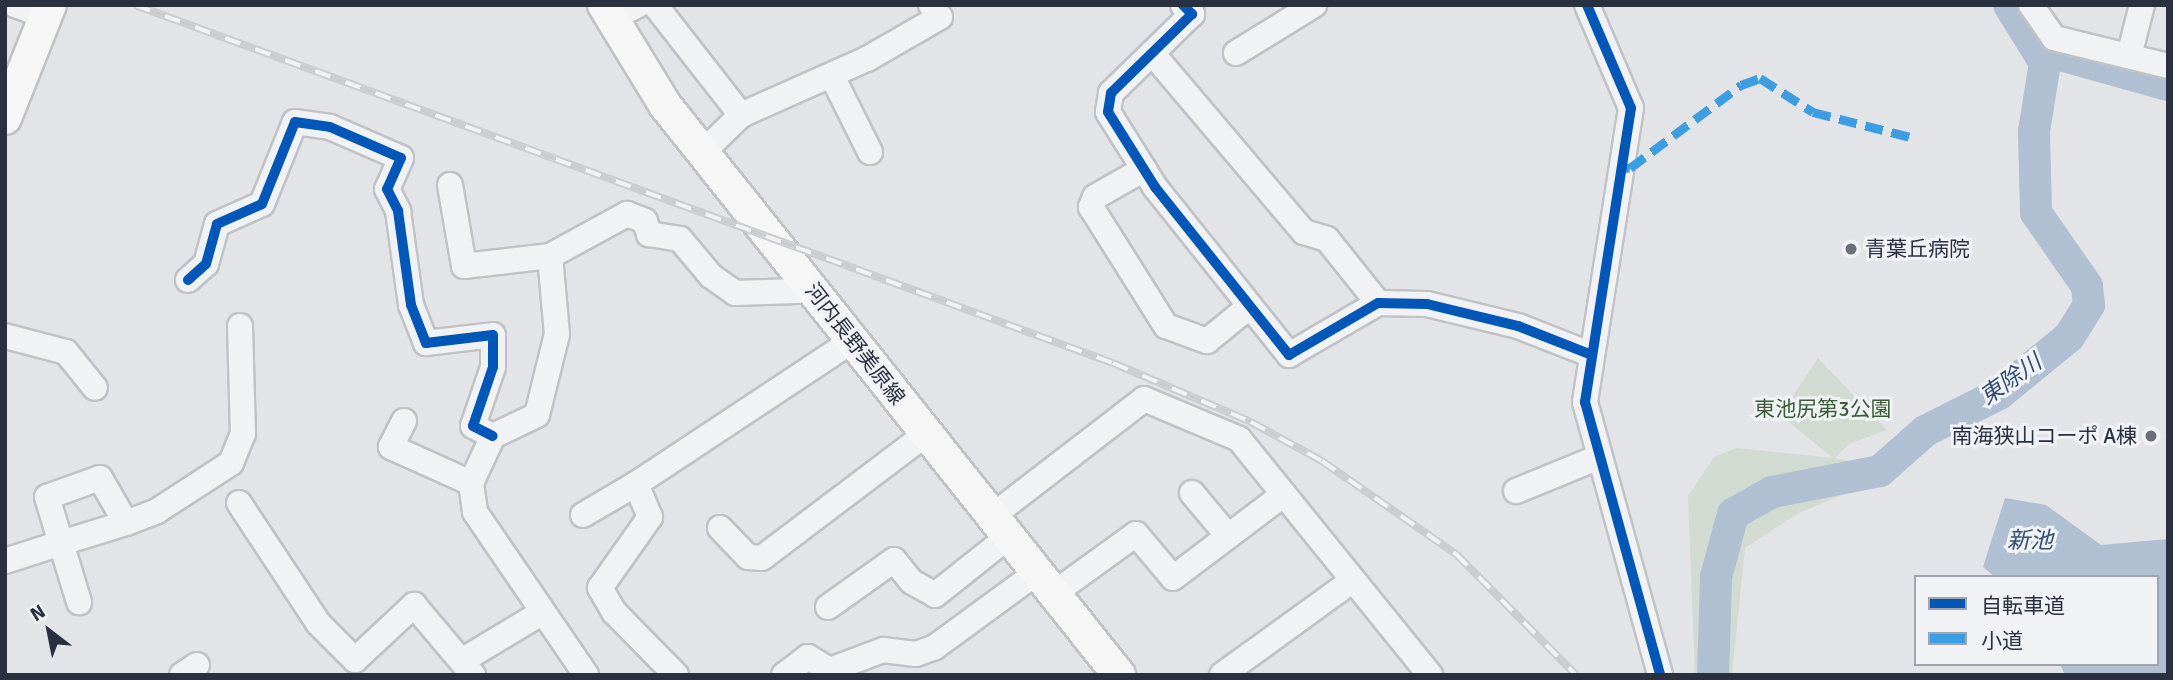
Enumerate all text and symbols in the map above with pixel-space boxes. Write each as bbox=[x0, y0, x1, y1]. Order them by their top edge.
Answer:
place label: 青葉丘病院 bbox=[1865, 236, 1970, 262]
marker: 青葉丘病院 bbox=[1843, 241, 1859, 257]
street label: 河内長野美原線 bbox=[800, 278, 910, 410]
water label: 東除川 bbox=[1975, 349, 2047, 411]
park label: 東池尻第3公園 bbox=[1754, 396, 1892, 422]
place label: 南海狭山コーポ A棟 bbox=[1952, 423, 2137, 449]
marker: 南海狭山コーポ A棟 bbox=[2143, 428, 2159, 444]
water label: 新池 bbox=[2007, 527, 2053, 555]
legend bbox=[1914, 575, 2159, 666]
text: 自転車道 bbox=[1981, 593, 2065, 619]
north arrow bbox=[14, 596, 84, 666]
text: N bbox=[26, 600, 50, 627]
text: 小道 bbox=[1981, 628, 2023, 654]

